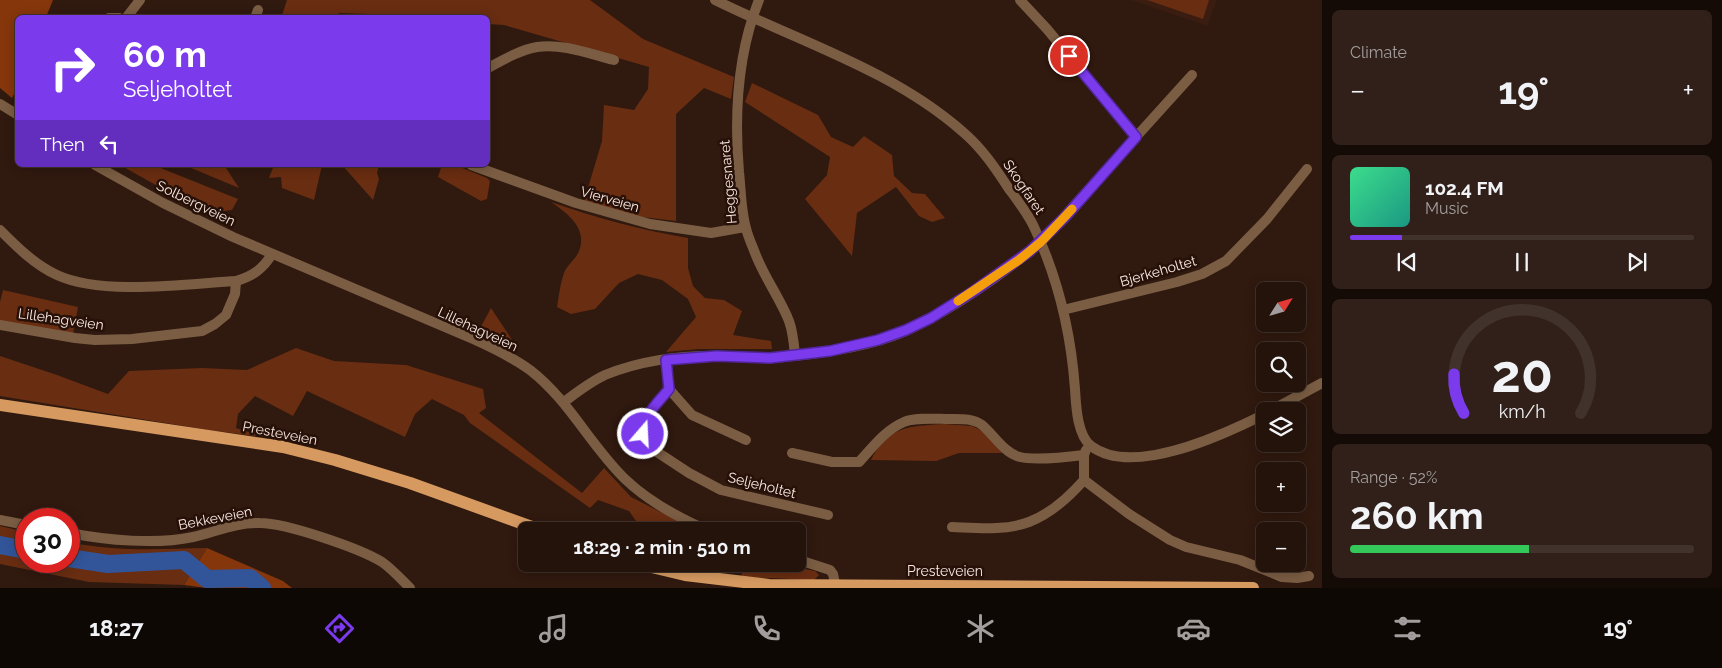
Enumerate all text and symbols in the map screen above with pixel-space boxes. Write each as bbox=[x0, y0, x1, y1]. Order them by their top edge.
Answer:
text: 60 m bbox=[123, 34, 207, 75]
icon: right bbox=[40, 35, 105, 100]
pin bbox=[1048, 35, 1090, 77]
icon: arrive bbox=[1055, 42, 1083, 70]
text: Climate bbox=[1350, 43, 1407, 62]
text: 19° bbox=[1498, 68, 1549, 113]
text: − bbox=[1350, 74, 1365, 107]
text: + bbox=[1682, 74, 1694, 107]
text: Seljeholtet bbox=[123, 76, 232, 102]
icon: left bbox=[95, 130, 123, 158]
text: Then bbox=[40, 133, 85, 155]
street label: Heggesnaret bbox=[716, 139, 740, 225]
street label: Skogfaret bbox=[1000, 157, 1048, 218]
street label: Solbergveien bbox=[154, 177, 238, 229]
text: 102.4 FM bbox=[1425, 177, 1504, 199]
street label: Vierveien bbox=[579, 183, 641, 215]
text: Music bbox=[1425, 199, 1469, 218]
icon: previous bbox=[1393, 248, 1421, 276]
icon: pause bbox=[1508, 248, 1536, 276]
icon: next bbox=[1623, 248, 1651, 276]
street label: Bjerkeholtet bbox=[1118, 252, 1198, 290]
north arrow bbox=[1256, 282, 1306, 332]
map controls bbox=[1256, 282, 1306, 572]
street label: Lillehagveien bbox=[435, 304, 521, 354]
street label: Lillehagveien bbox=[17, 305, 105, 333]
button: search bbox=[1256, 342, 1306, 392]
text: 20 bbox=[1491, 343, 1553, 404]
text: km/h bbox=[1498, 401, 1546, 422]
button: layers bbox=[1256, 402, 1306, 452]
position arrow bbox=[616, 407, 668, 459]
street label: Presteveien bbox=[241, 418, 319, 448]
button: + bbox=[1256, 462, 1306, 512]
text: Range · 52% bbox=[1350, 468, 1437, 487]
street label: Seljeholtet bbox=[726, 469, 798, 501]
text: 260 km bbox=[1350, 493, 1484, 538]
street label: Bekkeveien bbox=[177, 503, 253, 533]
speed limit sign: 30 bbox=[15, 508, 80, 573]
button: − bbox=[1256, 522, 1306, 572]
text: 18:29 · 2 min · 510 m bbox=[573, 536, 751, 558]
street label: Presteveien bbox=[907, 563, 983, 579]
icon: directions bbox=[322, 611, 357, 646]
icon: music bbox=[536, 611, 571, 646]
icon: phone bbox=[749, 611, 784, 646]
icon: climate bbox=[963, 611, 998, 646]
icon: car bbox=[1176, 611, 1211, 646]
icon: filters bbox=[1390, 611, 1425, 646]
text: 18:27 bbox=[89, 615, 144, 641]
text: 19° bbox=[1603, 615, 1633, 641]

